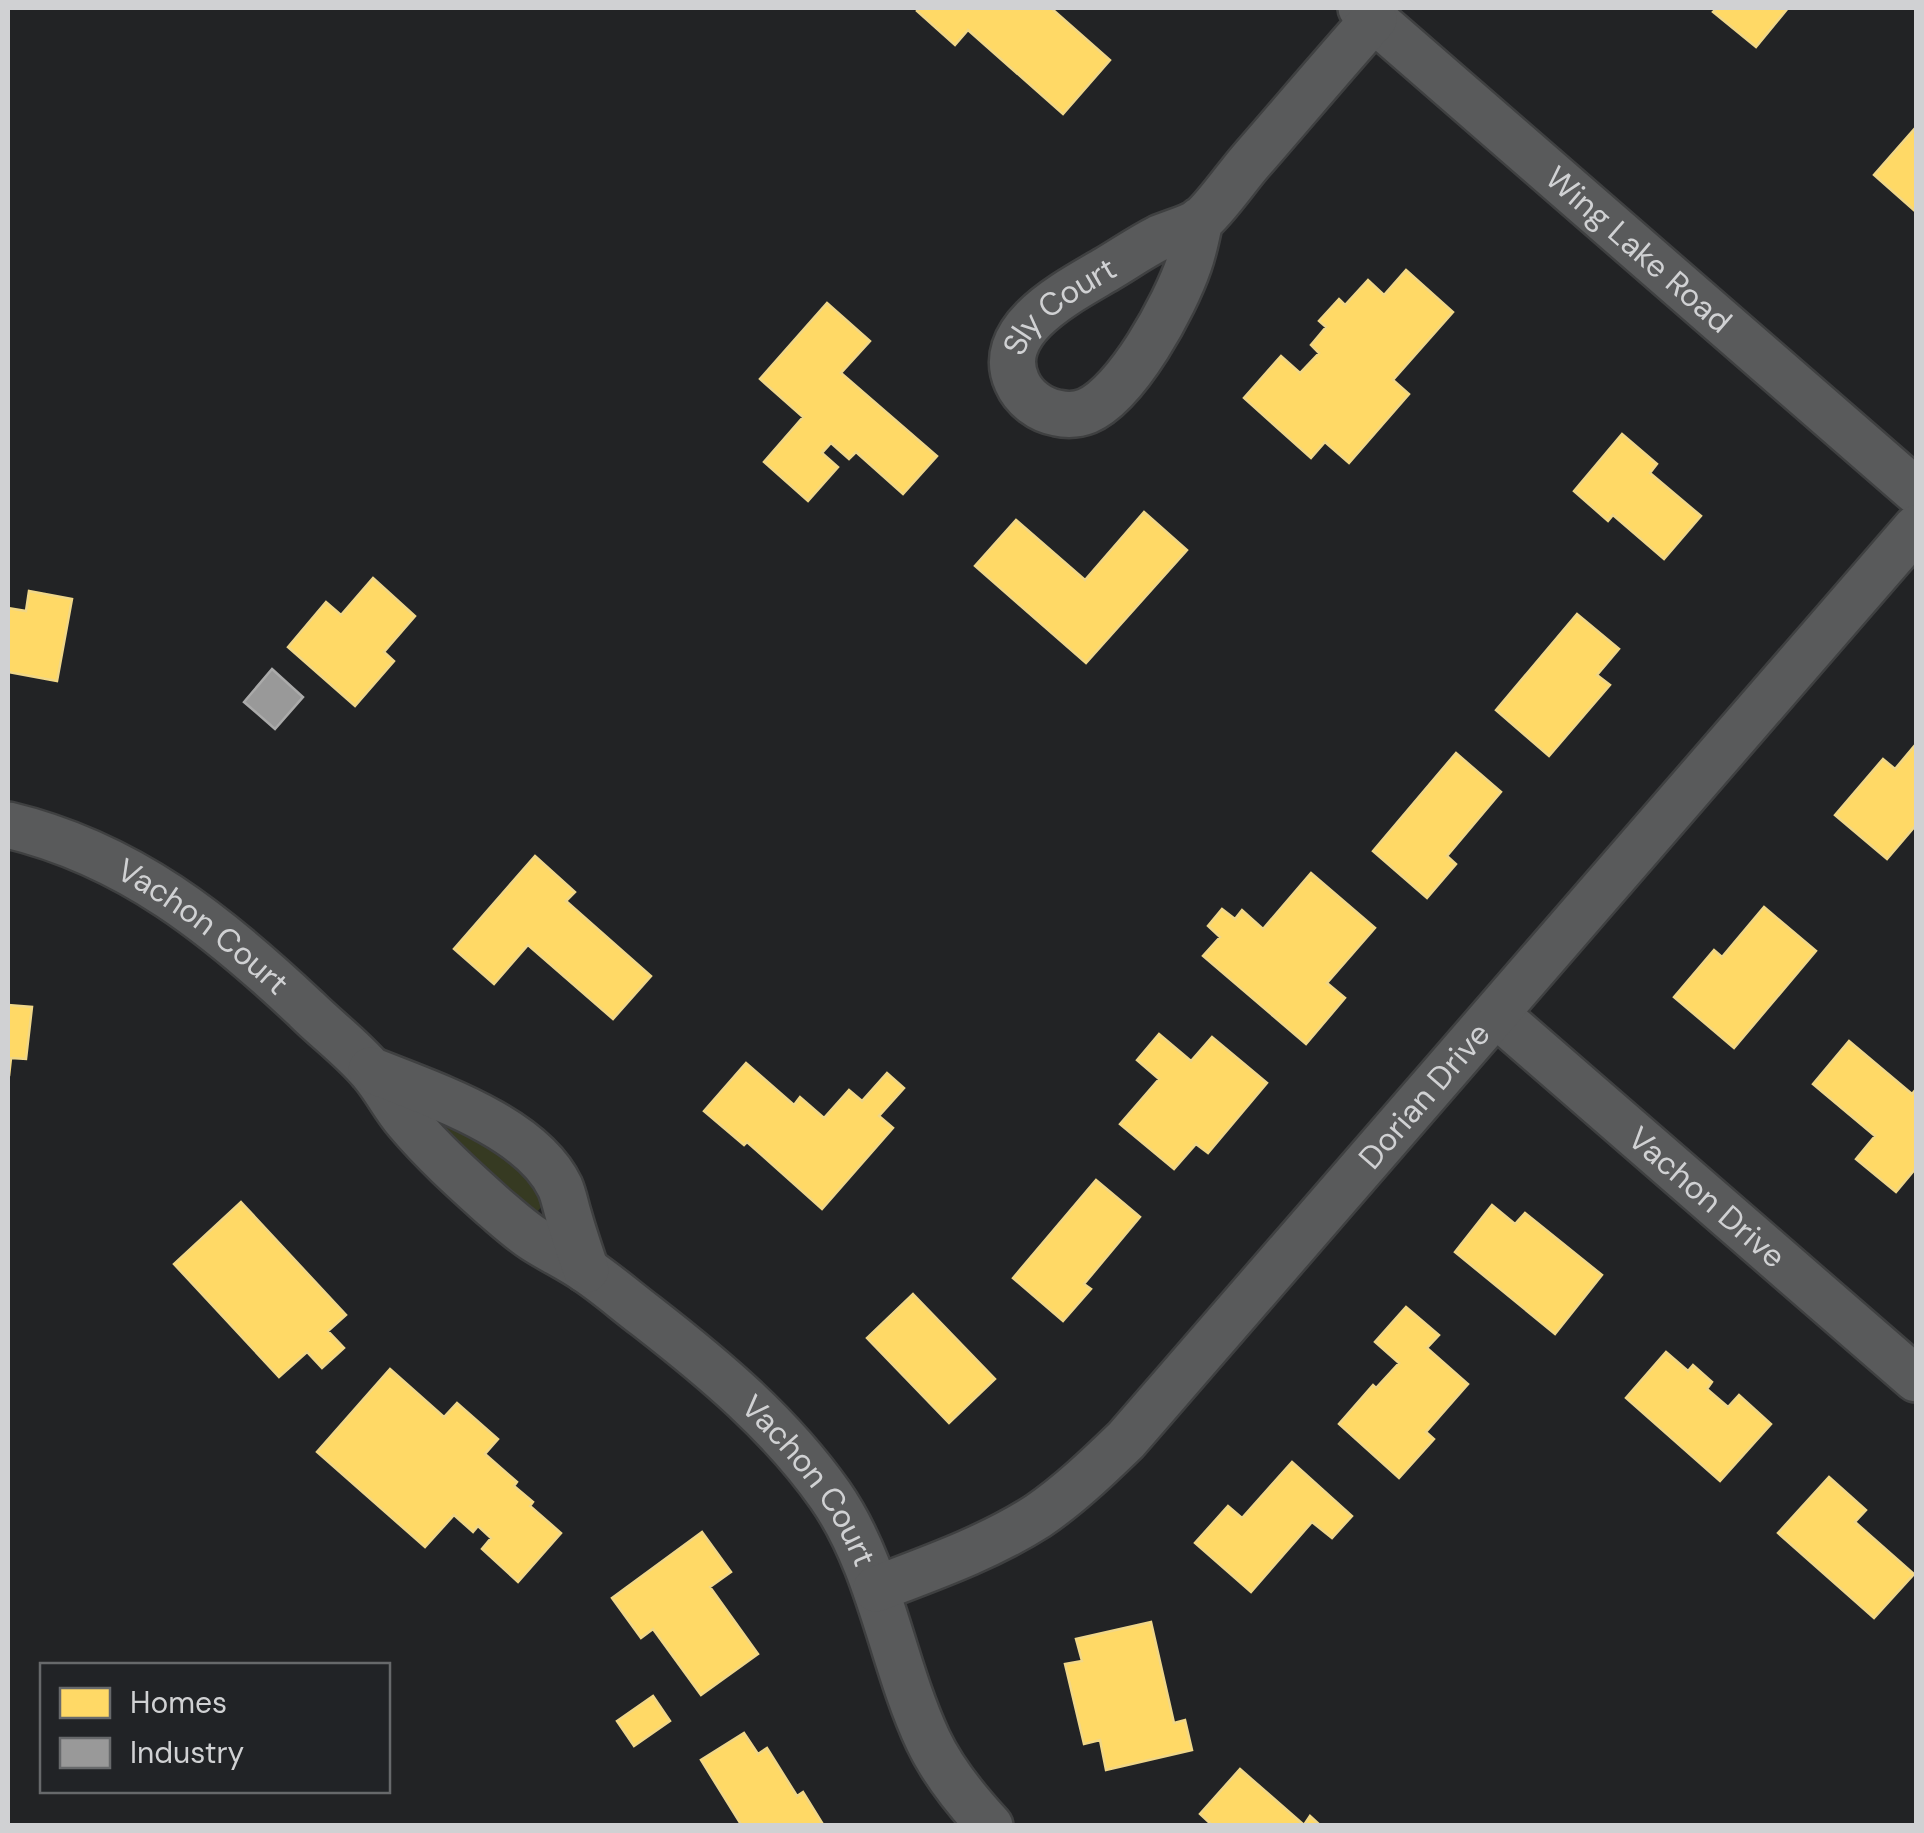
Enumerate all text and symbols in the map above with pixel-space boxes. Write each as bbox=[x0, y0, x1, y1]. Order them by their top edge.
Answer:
street label: Wing Lake Road bbox=[1537, 157, 1741, 342]
street label: Sly Court bbox=[993, 247, 1124, 361]
street label: Vachon Court bbox=[110, 849, 298, 1004]
street label: Dorian Drive bbox=[1349, 1014, 1499, 1178]
street label: Vachon Drive bbox=[1619, 1117, 1794, 1277]
street label: Vachon Court bbox=[732, 1386, 886, 1572]
legend bbox=[40, 1663, 390, 1793]
text: Homes bbox=[130, 1683, 227, 1722]
text: Industry bbox=[130, 1733, 244, 1772]

